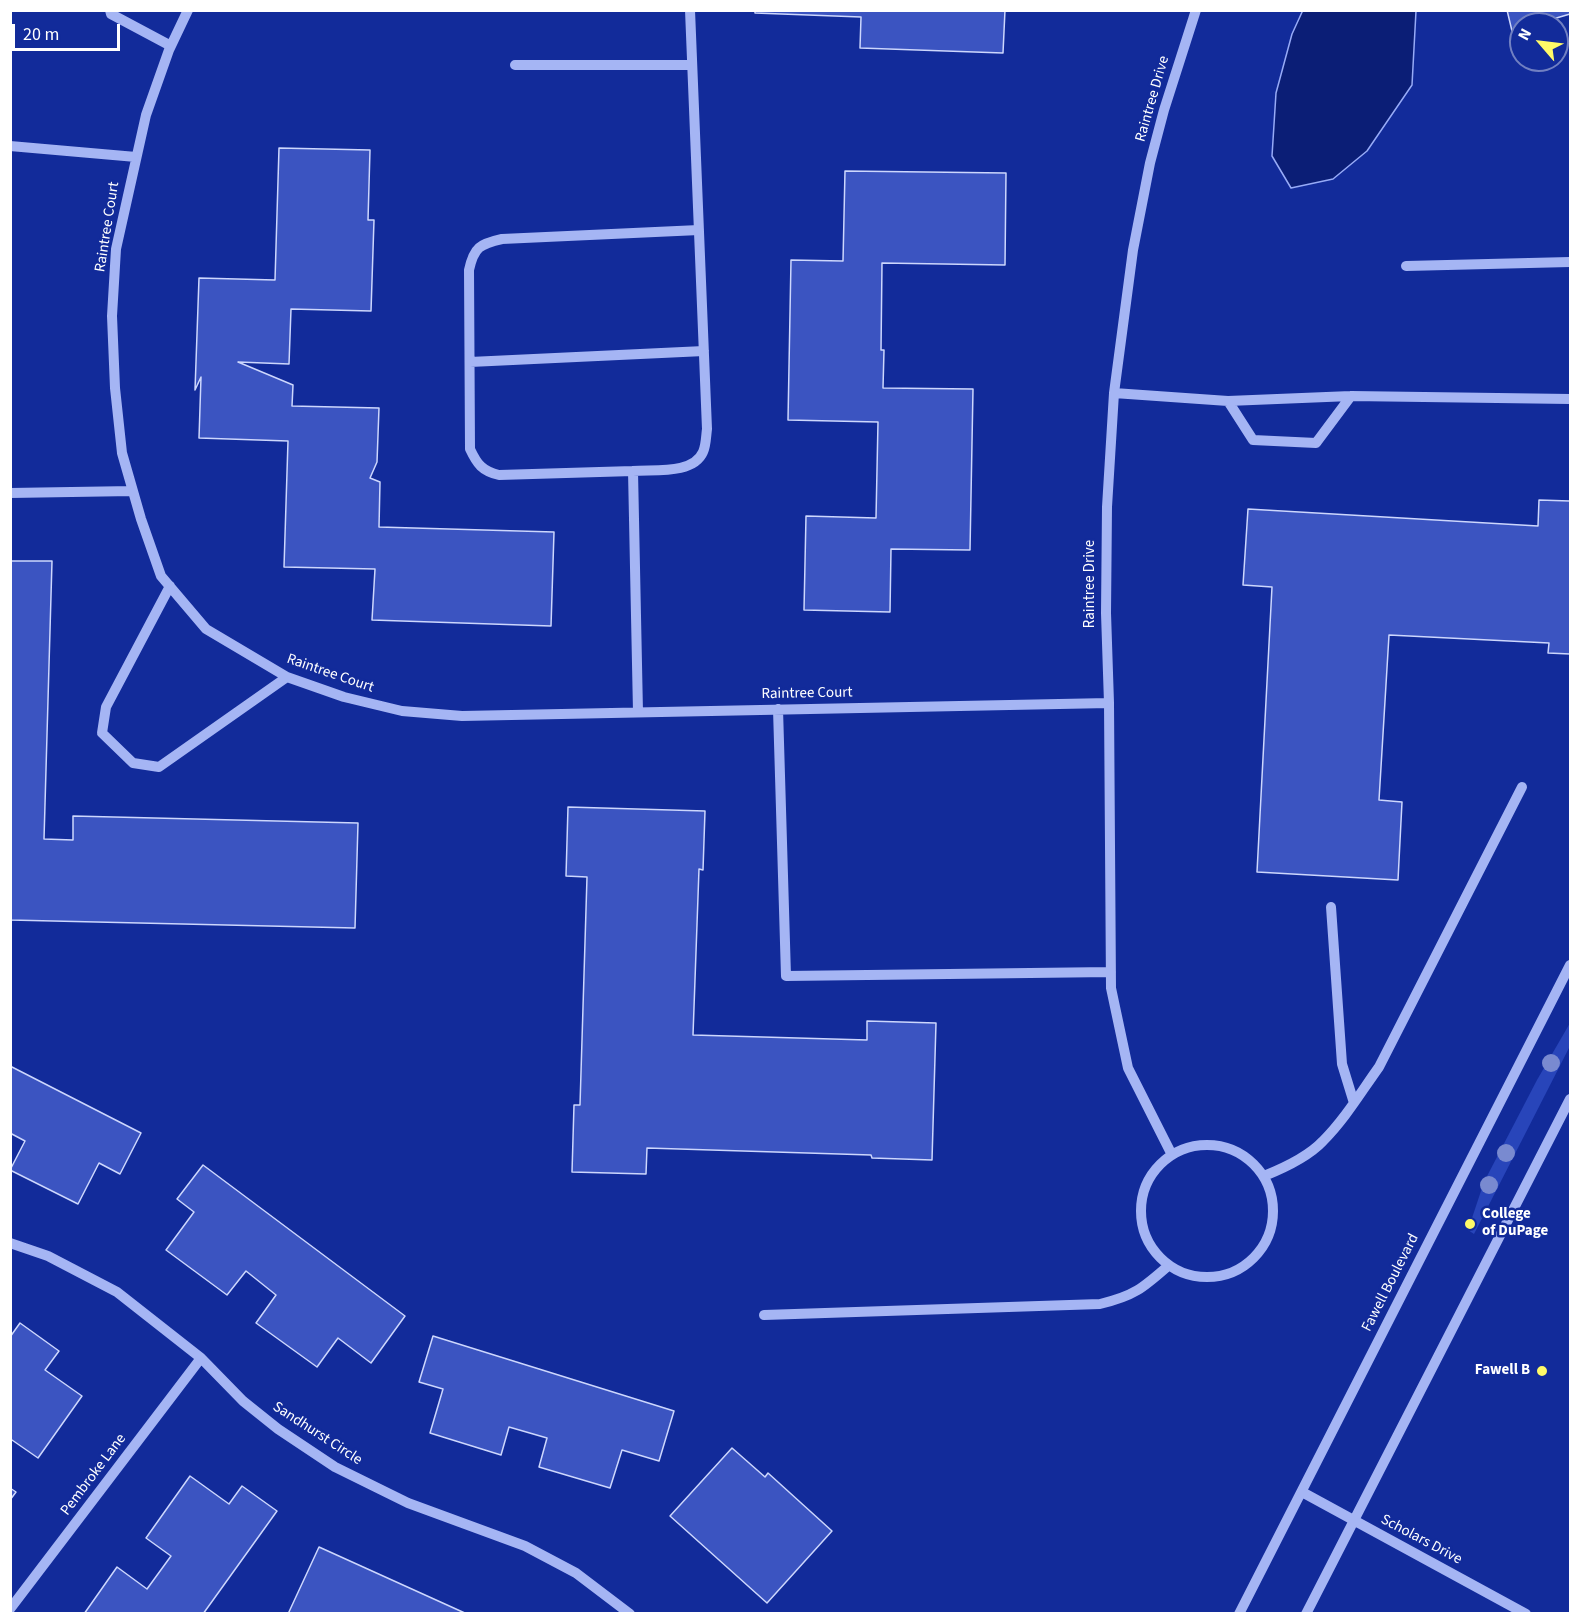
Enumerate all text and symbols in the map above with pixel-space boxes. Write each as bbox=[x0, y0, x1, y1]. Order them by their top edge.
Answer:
scale bar bbox=[15, 12, 123, 50]
north arrow bbox=[1509, 12, 1569, 72]
text: 20 m bbox=[23, 22, 59, 47]
text: N bbox=[1513, 25, 1537, 44]
street label: Raintree Drive bbox=[1132, 54, 1174, 144]
street label: Raintree Court bbox=[92, 181, 124, 273]
street label: Raintree Drive bbox=[1082, 540, 1100, 628]
street label: Raintree Court bbox=[284, 651, 376, 697]
street label: Raintree Court bbox=[761, 684, 853, 704]
place label: College of DuPage bbox=[1482, 1206, 1548, 1241]
marker: College of DuPage bbox=[1463, 1217, 1477, 1231]
street label: Fawell Boulevard bbox=[1359, 1231, 1423, 1335]
place label: Fawell B bbox=[1475, 1362, 1530, 1380]
marker: Fawell B bbox=[1535, 1364, 1549, 1378]
street label: Sandhurst Circle bbox=[269, 1398, 365, 1470]
street label: Pembroke Lane bbox=[57, 1431, 131, 1519]
street label: Scholars Drive bbox=[1377, 1511, 1465, 1569]

